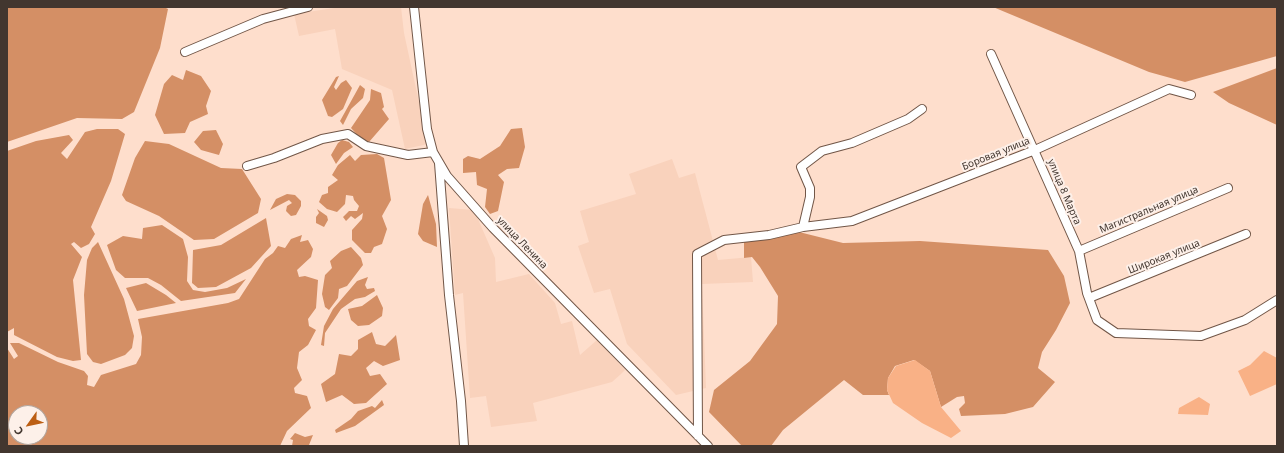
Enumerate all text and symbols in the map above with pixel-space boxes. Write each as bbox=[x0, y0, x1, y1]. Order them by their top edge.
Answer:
street label: Боровая улица bbox=[960, 135, 1032, 173]
street label: улица 8 Марта bbox=[1045, 157, 1083, 227]
street label: Магистральная улица bbox=[1098, 184, 1200, 236]
street label: улица Ленина bbox=[494, 215, 550, 271]
street label: Широкая улица bbox=[1127, 237, 1201, 277]
north arrow bbox=[8, 405, 48, 445]
text: С bbox=[10, 424, 27, 438]

